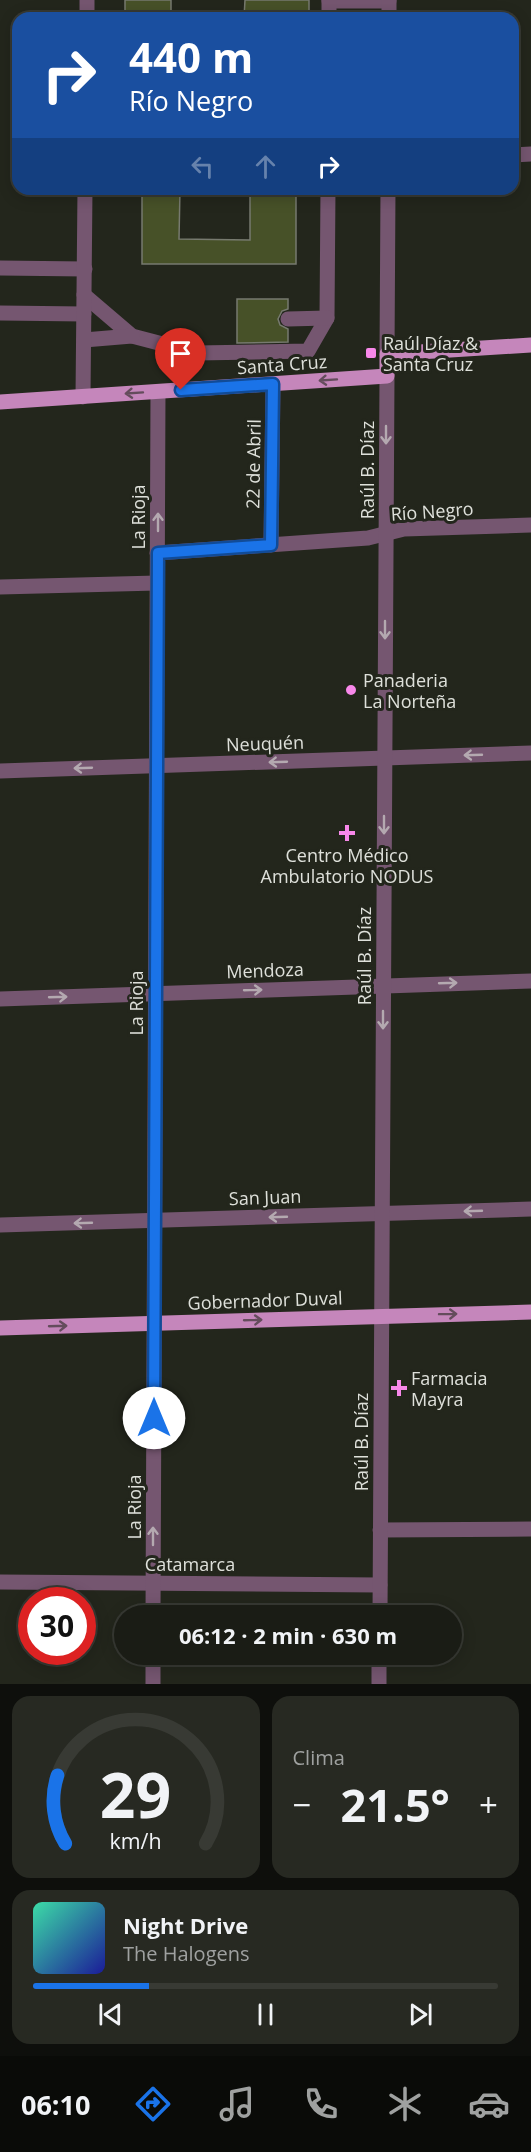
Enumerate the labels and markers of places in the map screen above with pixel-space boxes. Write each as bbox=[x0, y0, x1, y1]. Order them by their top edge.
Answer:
pin bbox=[155, 328, 206, 390]
place label: Raúl Díaz & Santa Cruz bbox=[383, 331, 479, 376]
marker: Raúl Díaz & Santa Cruz bbox=[364, 346, 378, 360]
place label: Panaderia La Norteña bbox=[363, 668, 456, 713]
marker: Panaderia La Norteña bbox=[344, 683, 358, 697]
marker: Centro Médico Ambulatorio NODUS bbox=[338, 824, 356, 842]
place label: Centro Médico Ambulatorio NODUS bbox=[261, 843, 434, 888]
place label: Farmacia Mayra bbox=[411, 1366, 487, 1411]
marker: Farmacia Mayra bbox=[392, 1381, 406, 1395]

